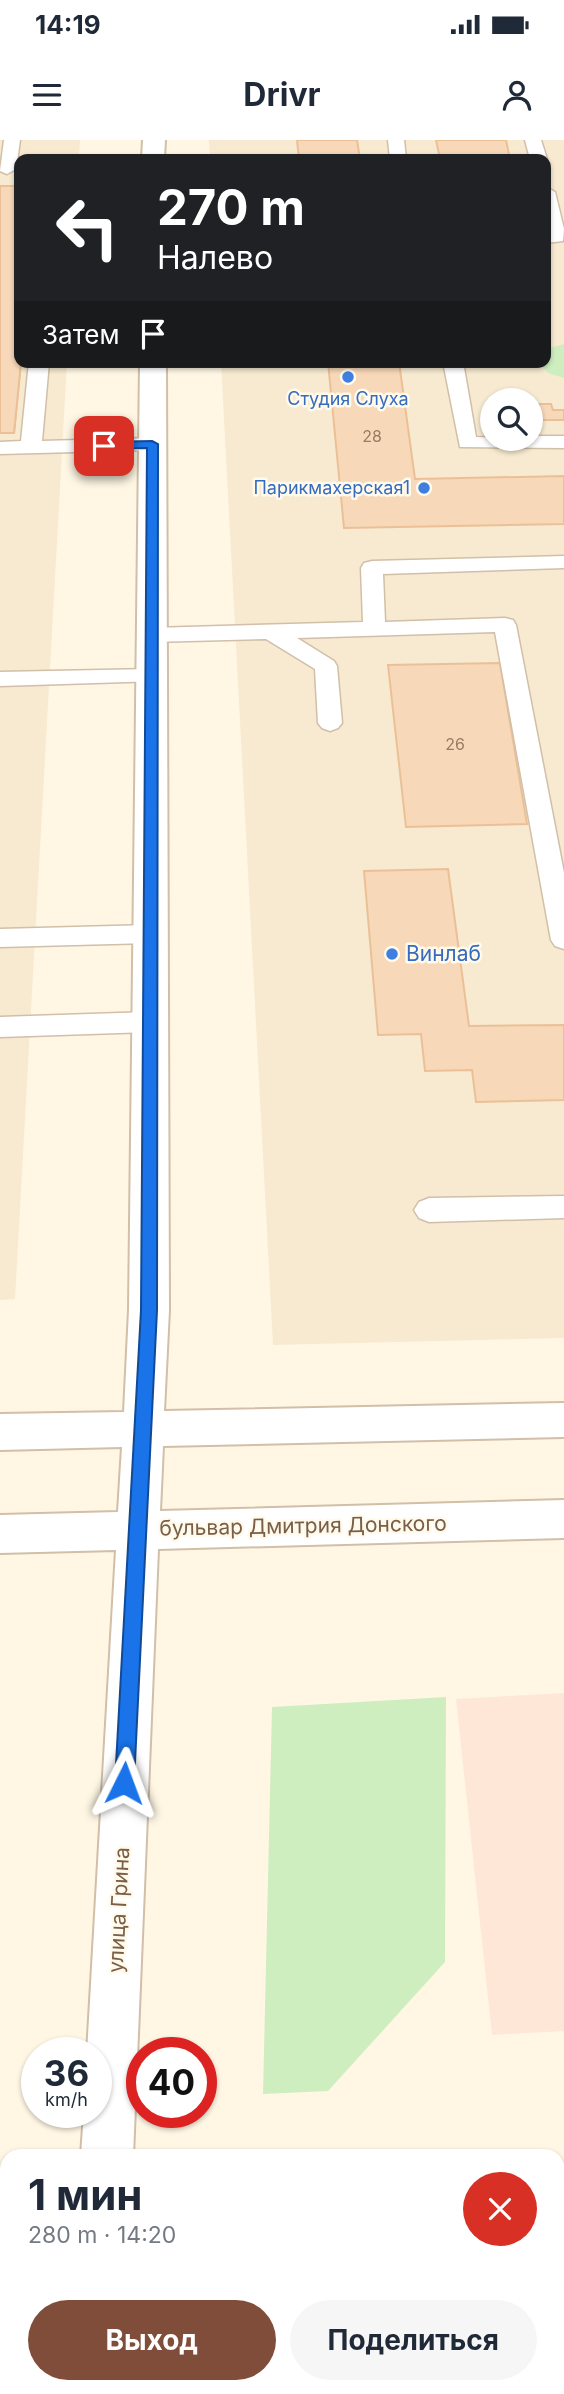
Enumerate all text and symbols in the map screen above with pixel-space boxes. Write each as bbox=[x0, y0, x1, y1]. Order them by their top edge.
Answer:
text: 14:19 bbox=[35, 9, 101, 40]
text: Drivr bbox=[243, 75, 321, 114]
icon: menu bbox=[28, 76, 66, 114]
icon: person bbox=[498, 76, 536, 114]
text: 270 m bbox=[157, 178, 305, 237]
icon: left bbox=[42, 182, 133, 273]
text: Налево bbox=[157, 238, 273, 277]
icon: arrive bbox=[134, 315, 172, 353]
text: Затем bbox=[42, 319, 120, 350]
marker: Студия Слуха bbox=[340, 369, 356, 385]
place label: Студия Слуха bbox=[287, 388, 409, 409]
map controls bbox=[480, 388, 543, 451]
button: search bbox=[480, 388, 543, 451]
pin bbox=[74, 416, 134, 476]
house number: 28 bbox=[362, 426, 382, 446]
icon: arrive bbox=[85, 427, 123, 465]
place label: Парикмахерская1 bbox=[253, 477, 410, 498]
marker: Парикмахерская1 bbox=[416, 480, 432, 496]
house number: 26 bbox=[445, 734, 465, 754]
place label: Винлаб bbox=[406, 941, 481, 966]
marker: Винлаб bbox=[384, 946, 400, 962]
street label: бульвар Дмитрия Донского bbox=[159, 1510, 447, 1541]
position arrow bbox=[87, 1746, 161, 1820]
street label: улица Грина bbox=[103, 1846, 134, 1974]
speed limit sign: 40 bbox=[126, 2037, 217, 2128]
text: 36 bbox=[44, 2052, 89, 2094]
text: km/h bbox=[45, 2089, 88, 2110]
text: 1 мин bbox=[28, 2169, 142, 2220]
button: close bbox=[463, 2172, 537, 2246]
text: 280 m · 14:20 bbox=[28, 2221, 176, 2249]
button: Выход bbox=[28, 2300, 276, 2380]
button: Поделиться bbox=[290, 2300, 537, 2380]

